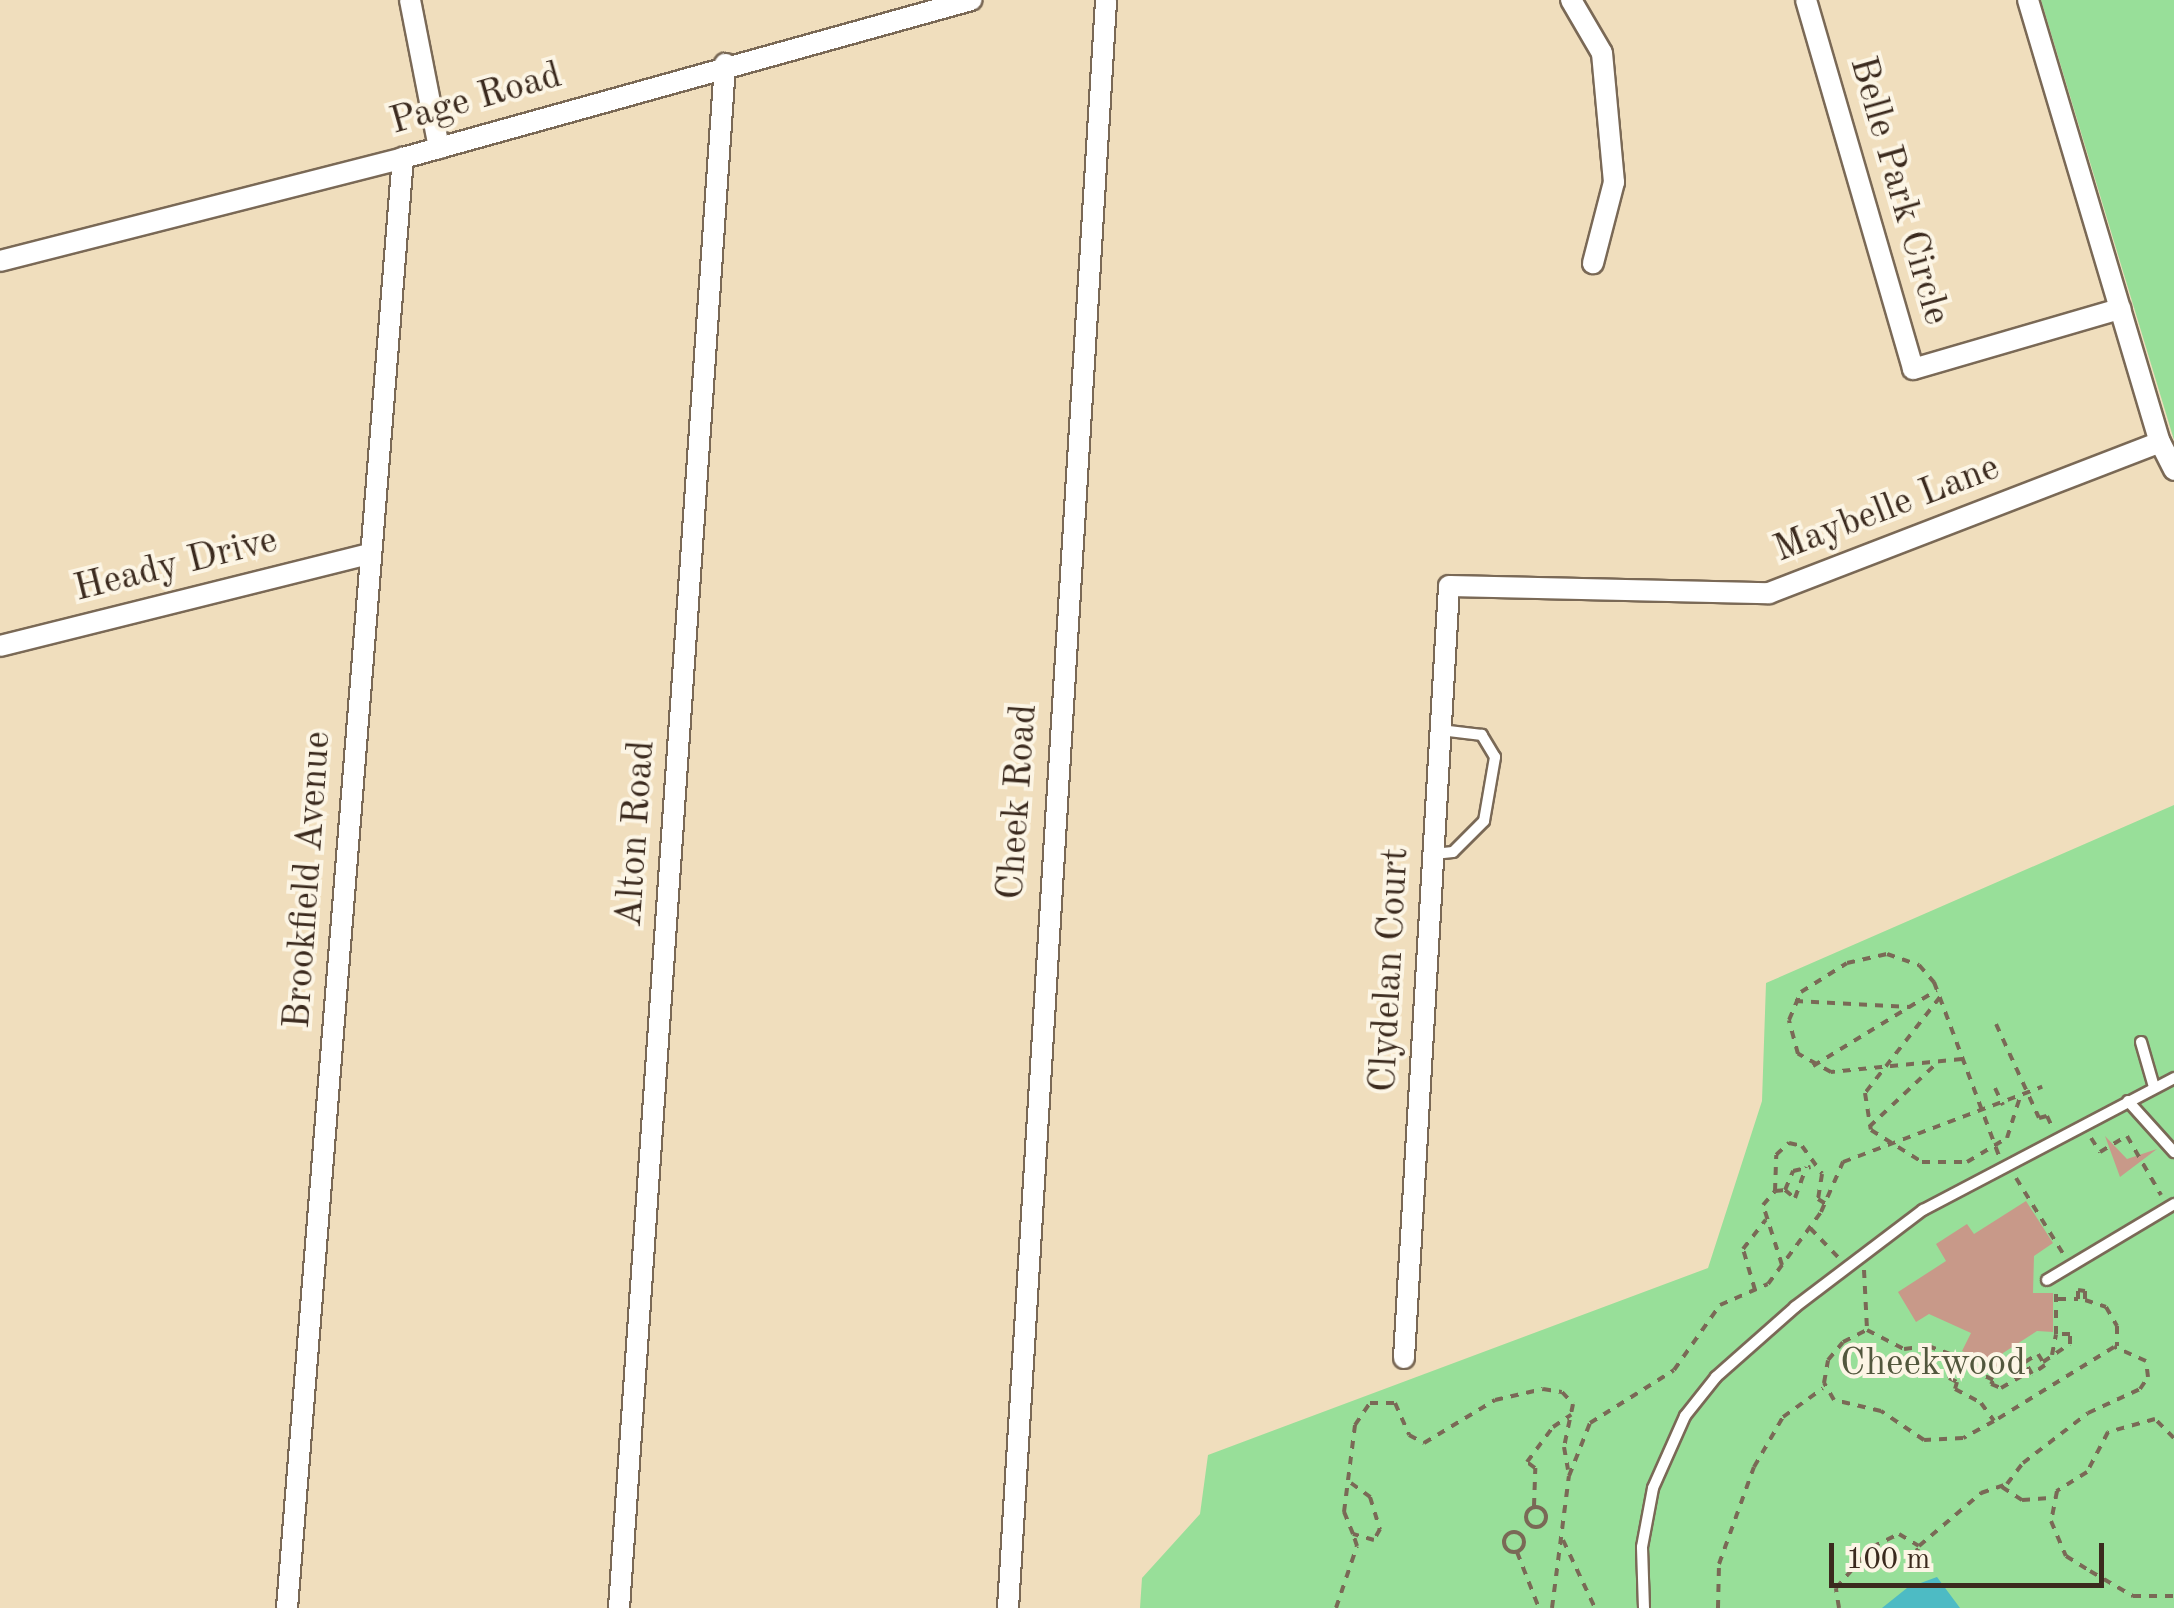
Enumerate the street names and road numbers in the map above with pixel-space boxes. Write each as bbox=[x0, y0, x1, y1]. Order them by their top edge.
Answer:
street label: Belle Park Circle bbox=[1838, 52, 1958, 330]
street label: Page Road bbox=[385, 54, 567, 146]
street label: Maybelle Lane bbox=[1768, 446, 2006, 574]
street label: Heady Drive bbox=[70, 519, 282, 613]
street label: Cheek Road bbox=[989, 703, 1049, 901]
street label: Brookfield Avenue bbox=[276, 730, 342, 1030]
street label: Alton Road bbox=[608, 739, 666, 929]
street label: Clydelan Court bbox=[1362, 846, 1420, 1094]

